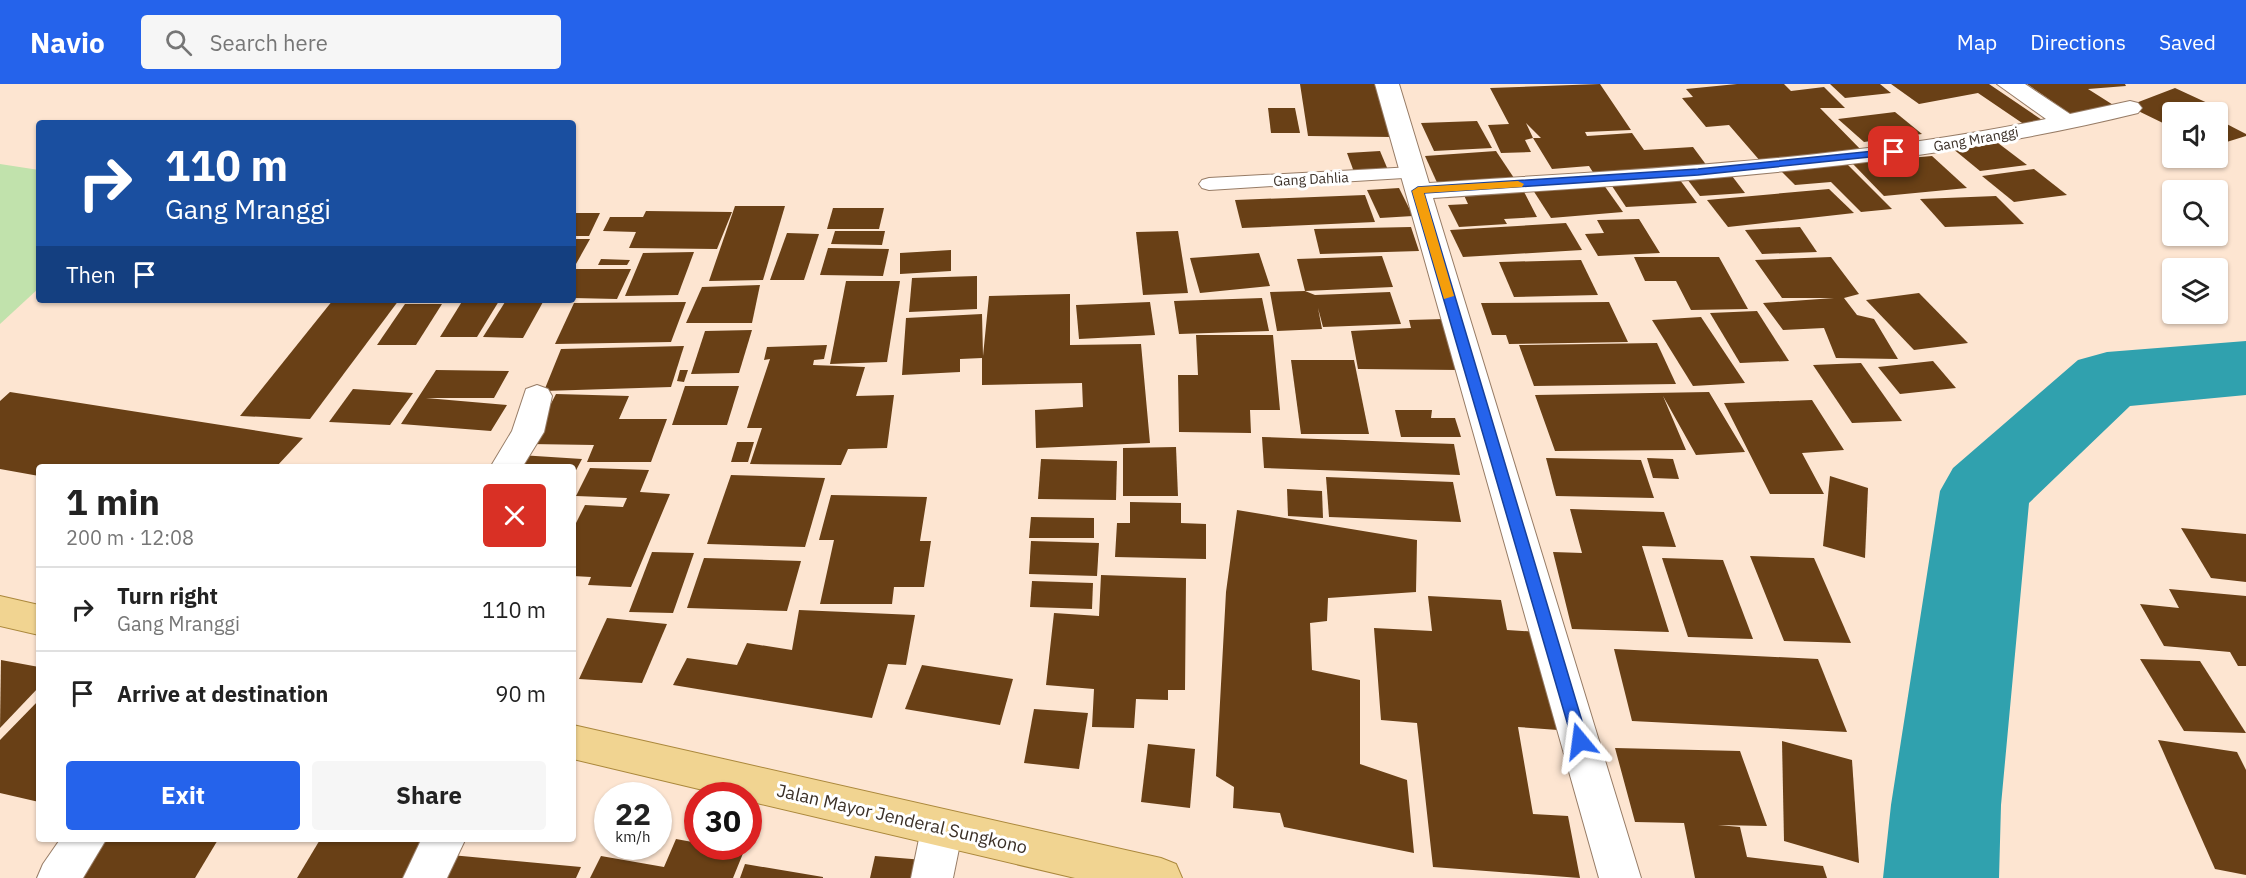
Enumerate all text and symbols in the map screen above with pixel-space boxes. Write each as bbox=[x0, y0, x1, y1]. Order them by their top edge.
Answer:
search box bbox=[141, 15, 561, 69]
text: Navio bbox=[30, 24, 105, 61]
icon: search bbox=[162, 26, 195, 59]
text: Search here bbox=[210, 28, 328, 57]
text: Map bbox=[1957, 28, 1997, 56]
text: Directions bbox=[2030, 28, 2126, 56]
text: Saved bbox=[2159, 28, 2216, 56]
map controls bbox=[2162, 102, 2228, 324]
button: sound bbox=[2162, 102, 2228, 168]
street label: Gang Mranggi bbox=[1932, 123, 2020, 155]
pin bbox=[1868, 126, 1919, 177]
icon: arrive bbox=[1877, 135, 1910, 168]
text: 110 m bbox=[165, 138, 288, 193]
icon: right bbox=[66, 144, 144, 222]
street label: Gang Dahlia bbox=[1273, 168, 1350, 190]
button: search bbox=[2162, 180, 2228, 246]
text: Gang Mranggi bbox=[165, 191, 331, 226]
icon: arrive bbox=[128, 258, 161, 291]
button: layers bbox=[2162, 258, 2228, 324]
text: Then bbox=[66, 260, 116, 289]
text: 1 min bbox=[66, 478, 160, 525]
button: close bbox=[483, 484, 546, 547]
text: 200 m · 12:08 bbox=[66, 524, 194, 551]
text: Turn right bbox=[117, 581, 218, 610]
icon: right bbox=[66, 593, 99, 626]
text: 110 m bbox=[482, 595, 546, 624]
text: Gang Mranggi bbox=[117, 610, 240, 637]
icon: arrive bbox=[66, 677, 99, 710]
text: Arrive at destination bbox=[117, 679, 328, 708]
text: 90 m bbox=[495, 679, 546, 708]
position arrow bbox=[1548, 709, 1612, 773]
button: Exit bbox=[66, 761, 300, 830]
button: Share bbox=[312, 761, 546, 830]
street label: Jalan Mayor Jenderal Sungkono bbox=[775, 778, 1030, 859]
speed limit sign: 30 bbox=[684, 782, 762, 860]
text: 22 bbox=[615, 794, 651, 833]
text: km/h bbox=[615, 827, 651, 846]

